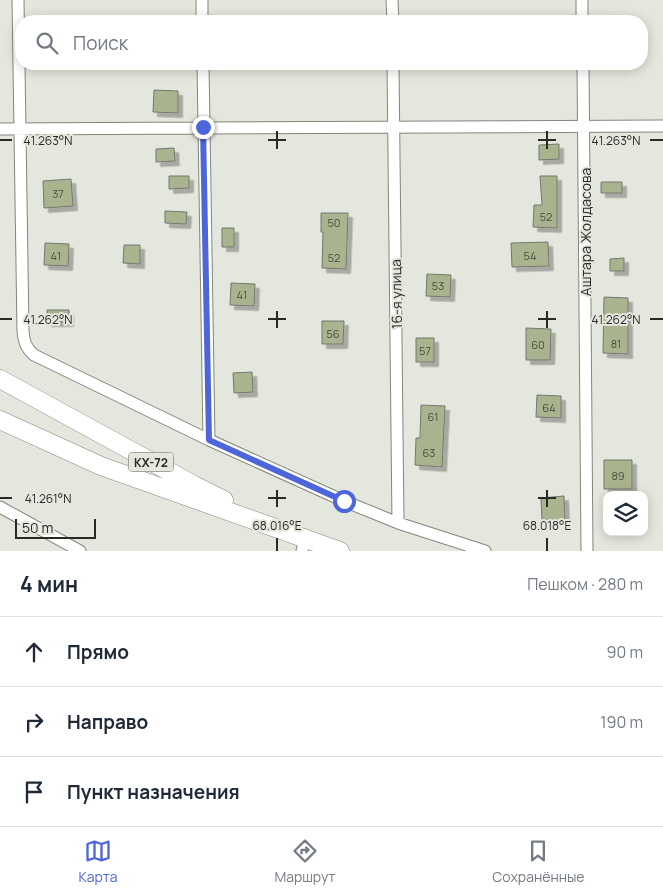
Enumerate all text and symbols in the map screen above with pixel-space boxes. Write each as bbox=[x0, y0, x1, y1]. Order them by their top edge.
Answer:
search box bbox=[15, 15, 648, 70]
icon: search bbox=[33, 29, 61, 57]
text: Поиск bbox=[73, 30, 128, 56]
route end bbox=[192, 116, 215, 139]
text: 41.263°N bbox=[24, 132, 72, 149]
text: 41.263°N bbox=[592, 132, 640, 149]
street label: Аштара Жолдасова bbox=[576, 168, 595, 296]
house number: 37 bbox=[52, 186, 64, 201]
house number: 52 bbox=[540, 209, 552, 224]
house number: 50 bbox=[327, 215, 341, 230]
house number: 41 bbox=[51, 248, 61, 263]
house number: 54 bbox=[524, 248, 536, 263]
house number: 52 bbox=[328, 250, 340, 265]
street label: 16-я улица bbox=[386, 259, 406, 329]
house number: 53 bbox=[432, 278, 444, 293]
house number: 41 bbox=[237, 287, 247, 302]
text: 41.262°N bbox=[23, 311, 73, 328]
text: 41.262°N bbox=[591, 311, 641, 328]
house number: 56 bbox=[326, 326, 340, 341]
house number: 81 bbox=[611, 336, 621, 351]
house number: 60 bbox=[531, 337, 545, 352]
house number: 57 bbox=[419, 343, 431, 358]
house number: 64 bbox=[542, 400, 556, 415]
house number: 61 bbox=[428, 409, 438, 424]
house number: 63 bbox=[423, 445, 435, 460]
road number: КХ-72 bbox=[128, 452, 174, 472]
house number: 89 bbox=[611, 468, 625, 483]
text: 41.261°N bbox=[25, 490, 71, 507]
route start bbox=[333, 490, 356, 513]
map controls bbox=[603, 491, 648, 536]
button: layers bbox=[603, 491, 648, 536]
scale bar bbox=[15, 516, 96, 539]
text: 68.016°E bbox=[252, 517, 302, 534]
text: 68.018°E bbox=[523, 517, 571, 534]
text: 50 m bbox=[22, 518, 53, 537]
text: 4 мин bbox=[20, 570, 78, 598]
text: Пешком · 280 m bbox=[527, 573, 643, 595]
icon: ahead bbox=[20, 638, 48, 666]
text: Прямо bbox=[67, 639, 129, 665]
text: 90 m bbox=[607, 641, 643, 663]
icon: right bbox=[20, 708, 48, 736]
text: Направо bbox=[67, 709, 148, 735]
text: 190 m bbox=[600, 711, 643, 733]
icon: arrive bbox=[20, 778, 48, 806]
text: Пункт назначения bbox=[67, 779, 240, 805]
tab: Карта bbox=[78, 837, 117, 886]
tab: Маршрут bbox=[274, 837, 335, 886]
tab: Сохранённые bbox=[492, 837, 585, 886]

